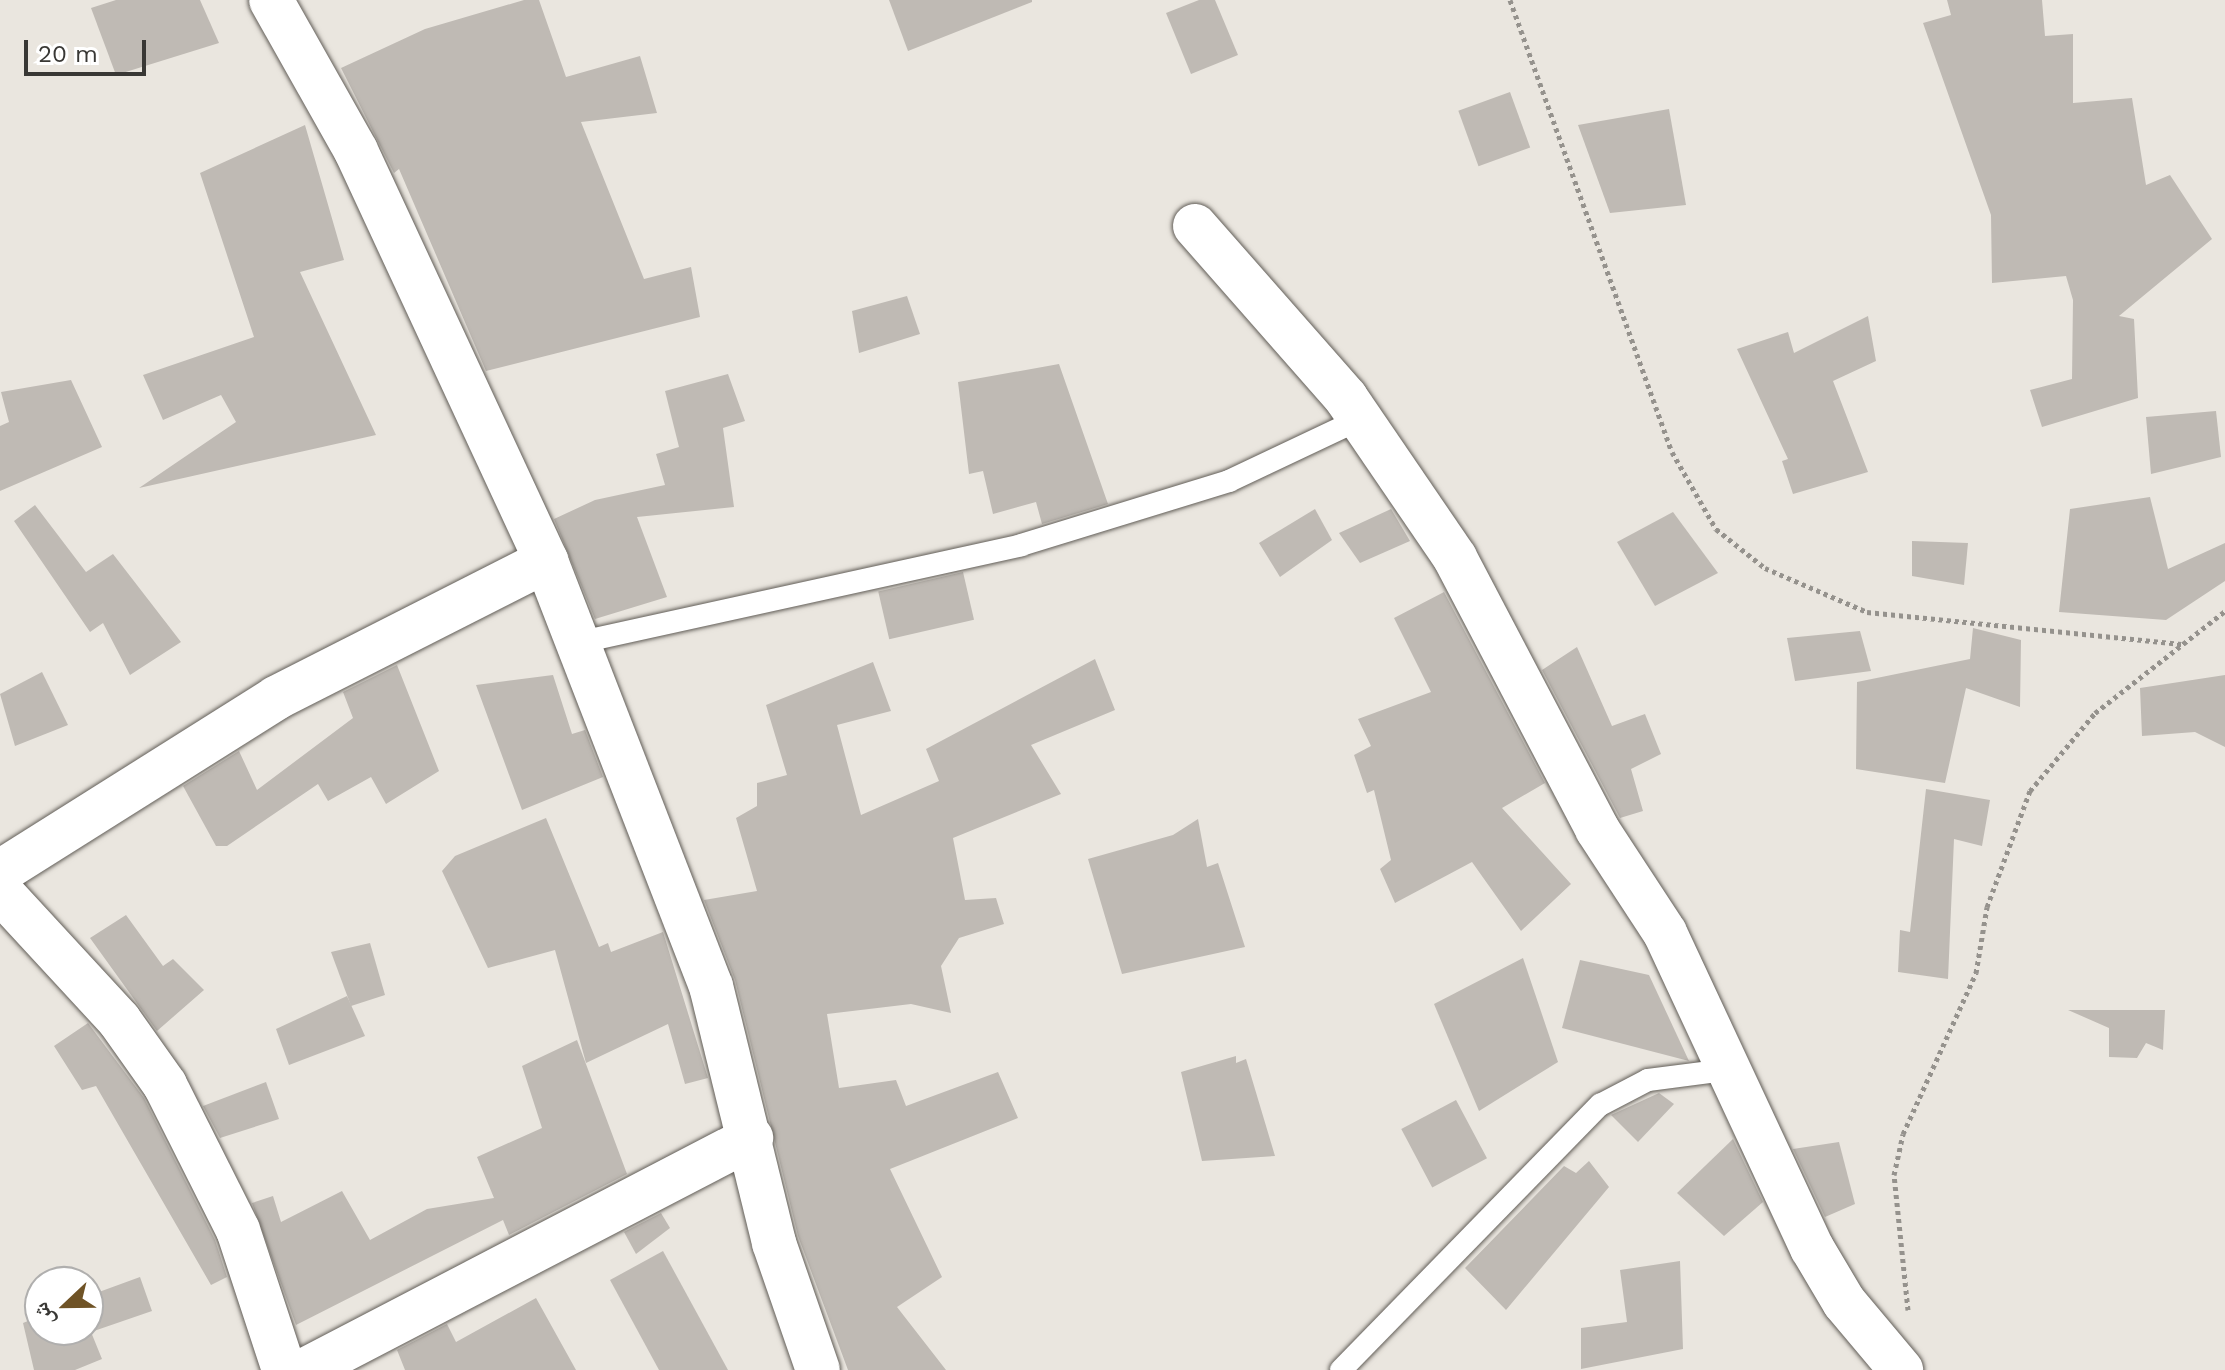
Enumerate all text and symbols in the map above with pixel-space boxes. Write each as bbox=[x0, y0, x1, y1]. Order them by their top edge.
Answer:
scale bar bbox=[28, 24, 150, 74]
text: 20 m bbox=[38, 40, 98, 68]
north arrow bbox=[24, 1266, 104, 1346]
text: ش bbox=[27, 1299, 59, 1330]

